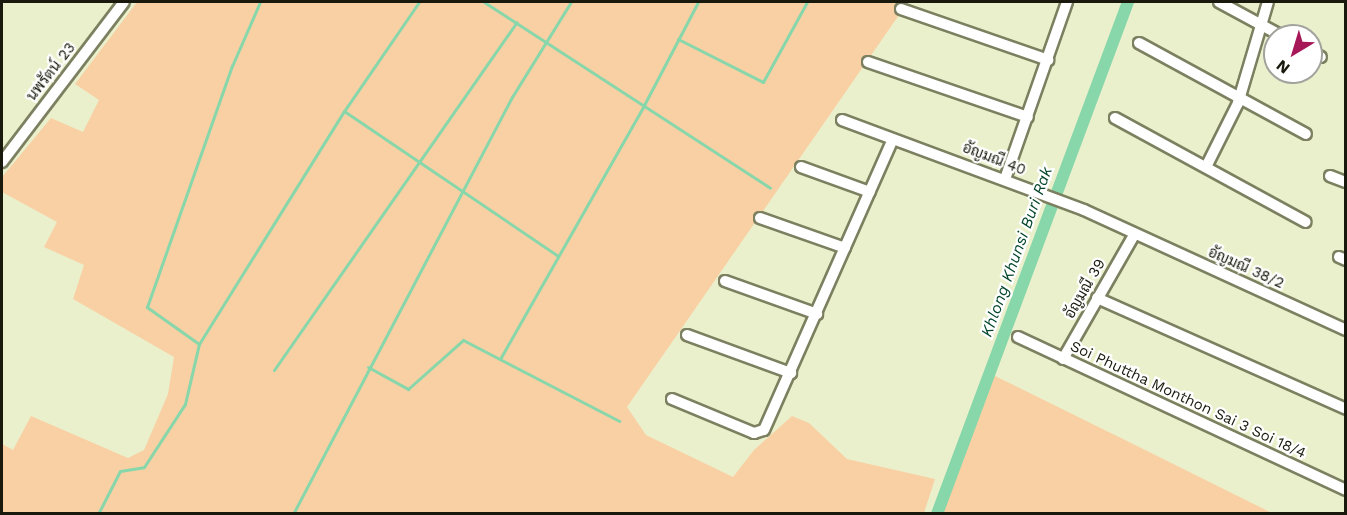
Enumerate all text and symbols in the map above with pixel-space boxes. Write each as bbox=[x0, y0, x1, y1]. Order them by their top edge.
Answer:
north arrow bbox=[1263, 24, 1323, 84]
street label: นพรัตน์ 23 bbox=[23, 39, 79, 105]
text: N bbox=[1272, 56, 1293, 78]
street label: อัญมณี 40 bbox=[960, 139, 1028, 179]
water label: Khlong Khunsi Buri Rak bbox=[977, 164, 1057, 340]
street label: อัญมณี 38/2 bbox=[1205, 243, 1287, 293]
street label: อัญมณี 39 bbox=[1061, 256, 1109, 322]
street label: Soi Phuttha Monthon Sai 3 Soi 18/4 bbox=[1067, 337, 1309, 463]

